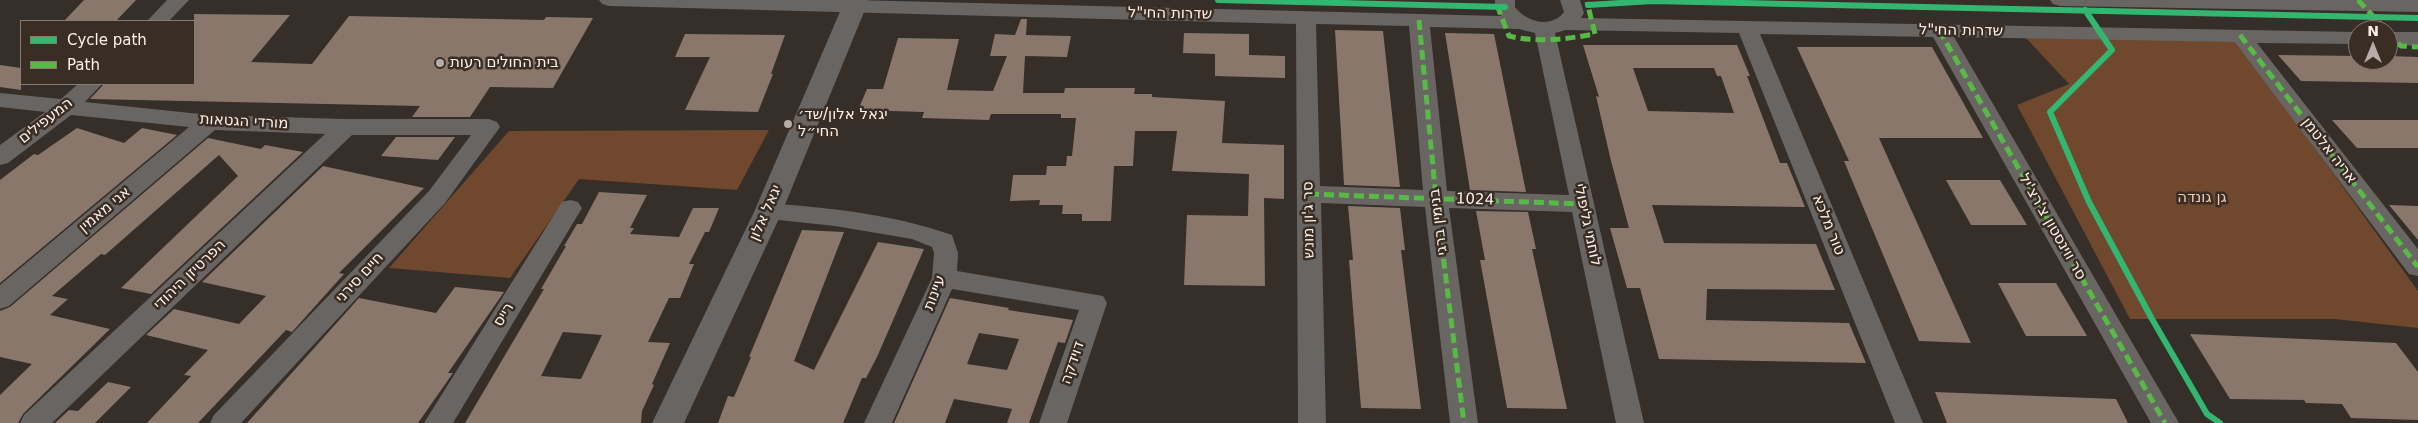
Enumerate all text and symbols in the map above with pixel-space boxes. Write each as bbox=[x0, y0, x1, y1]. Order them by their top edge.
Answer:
street label: שדרות החי"ל bbox=[1128, 4, 1212, 24]
legend bbox=[20, 20, 195, 85]
north arrow bbox=[2348, 20, 2398, 70]
street label: שדרות החי"ל bbox=[1919, 21, 2003, 41]
text: N bbox=[2367, 23, 2379, 39]
text: Cycle path bbox=[67, 31, 147, 49]
place label: בית החולים רעות bbox=[450, 54, 559, 72]
text: Path bbox=[67, 56, 100, 74]
marker: בית החולים רעות bbox=[434, 57, 446, 69]
street label: המעפילים bbox=[15, 94, 77, 148]
place label: יגאל אלון/שד׳ החי״ל bbox=[798, 106, 888, 141]
street label: מורדי הגטאות bbox=[199, 111, 289, 133]
street label: אריה אלטמן bbox=[2298, 114, 2360, 188]
marker: יגאל אלון/שד׳ החי״ל bbox=[782, 118, 794, 130]
street label: סר ווינסטון צ'רצ'יל bbox=[2014, 171, 2090, 283]
street label: סר ג'ון מונש bbox=[1299, 181, 1319, 259]
street label: יגאל אלון bbox=[746, 182, 786, 244]
street label: לוחמי גליפולי bbox=[1569, 182, 1605, 268]
street label: אני מאמין bbox=[75, 183, 135, 237]
street label: בנימין ברגי bbox=[1426, 188, 1452, 256]
park label: גן גונדה bbox=[2177, 189, 2227, 207]
street label: 1024 bbox=[1456, 190, 1494, 210]
street label: טור מלכא bbox=[1808, 192, 1848, 258]
street label: הפרטיזן היהודי bbox=[150, 236, 230, 314]
street label: חיים סירני bbox=[332, 249, 388, 307]
street label: עיינות bbox=[920, 273, 950, 313]
street label: רייס bbox=[490, 300, 518, 330]
street label: דוידקה bbox=[1057, 339, 1089, 387]

